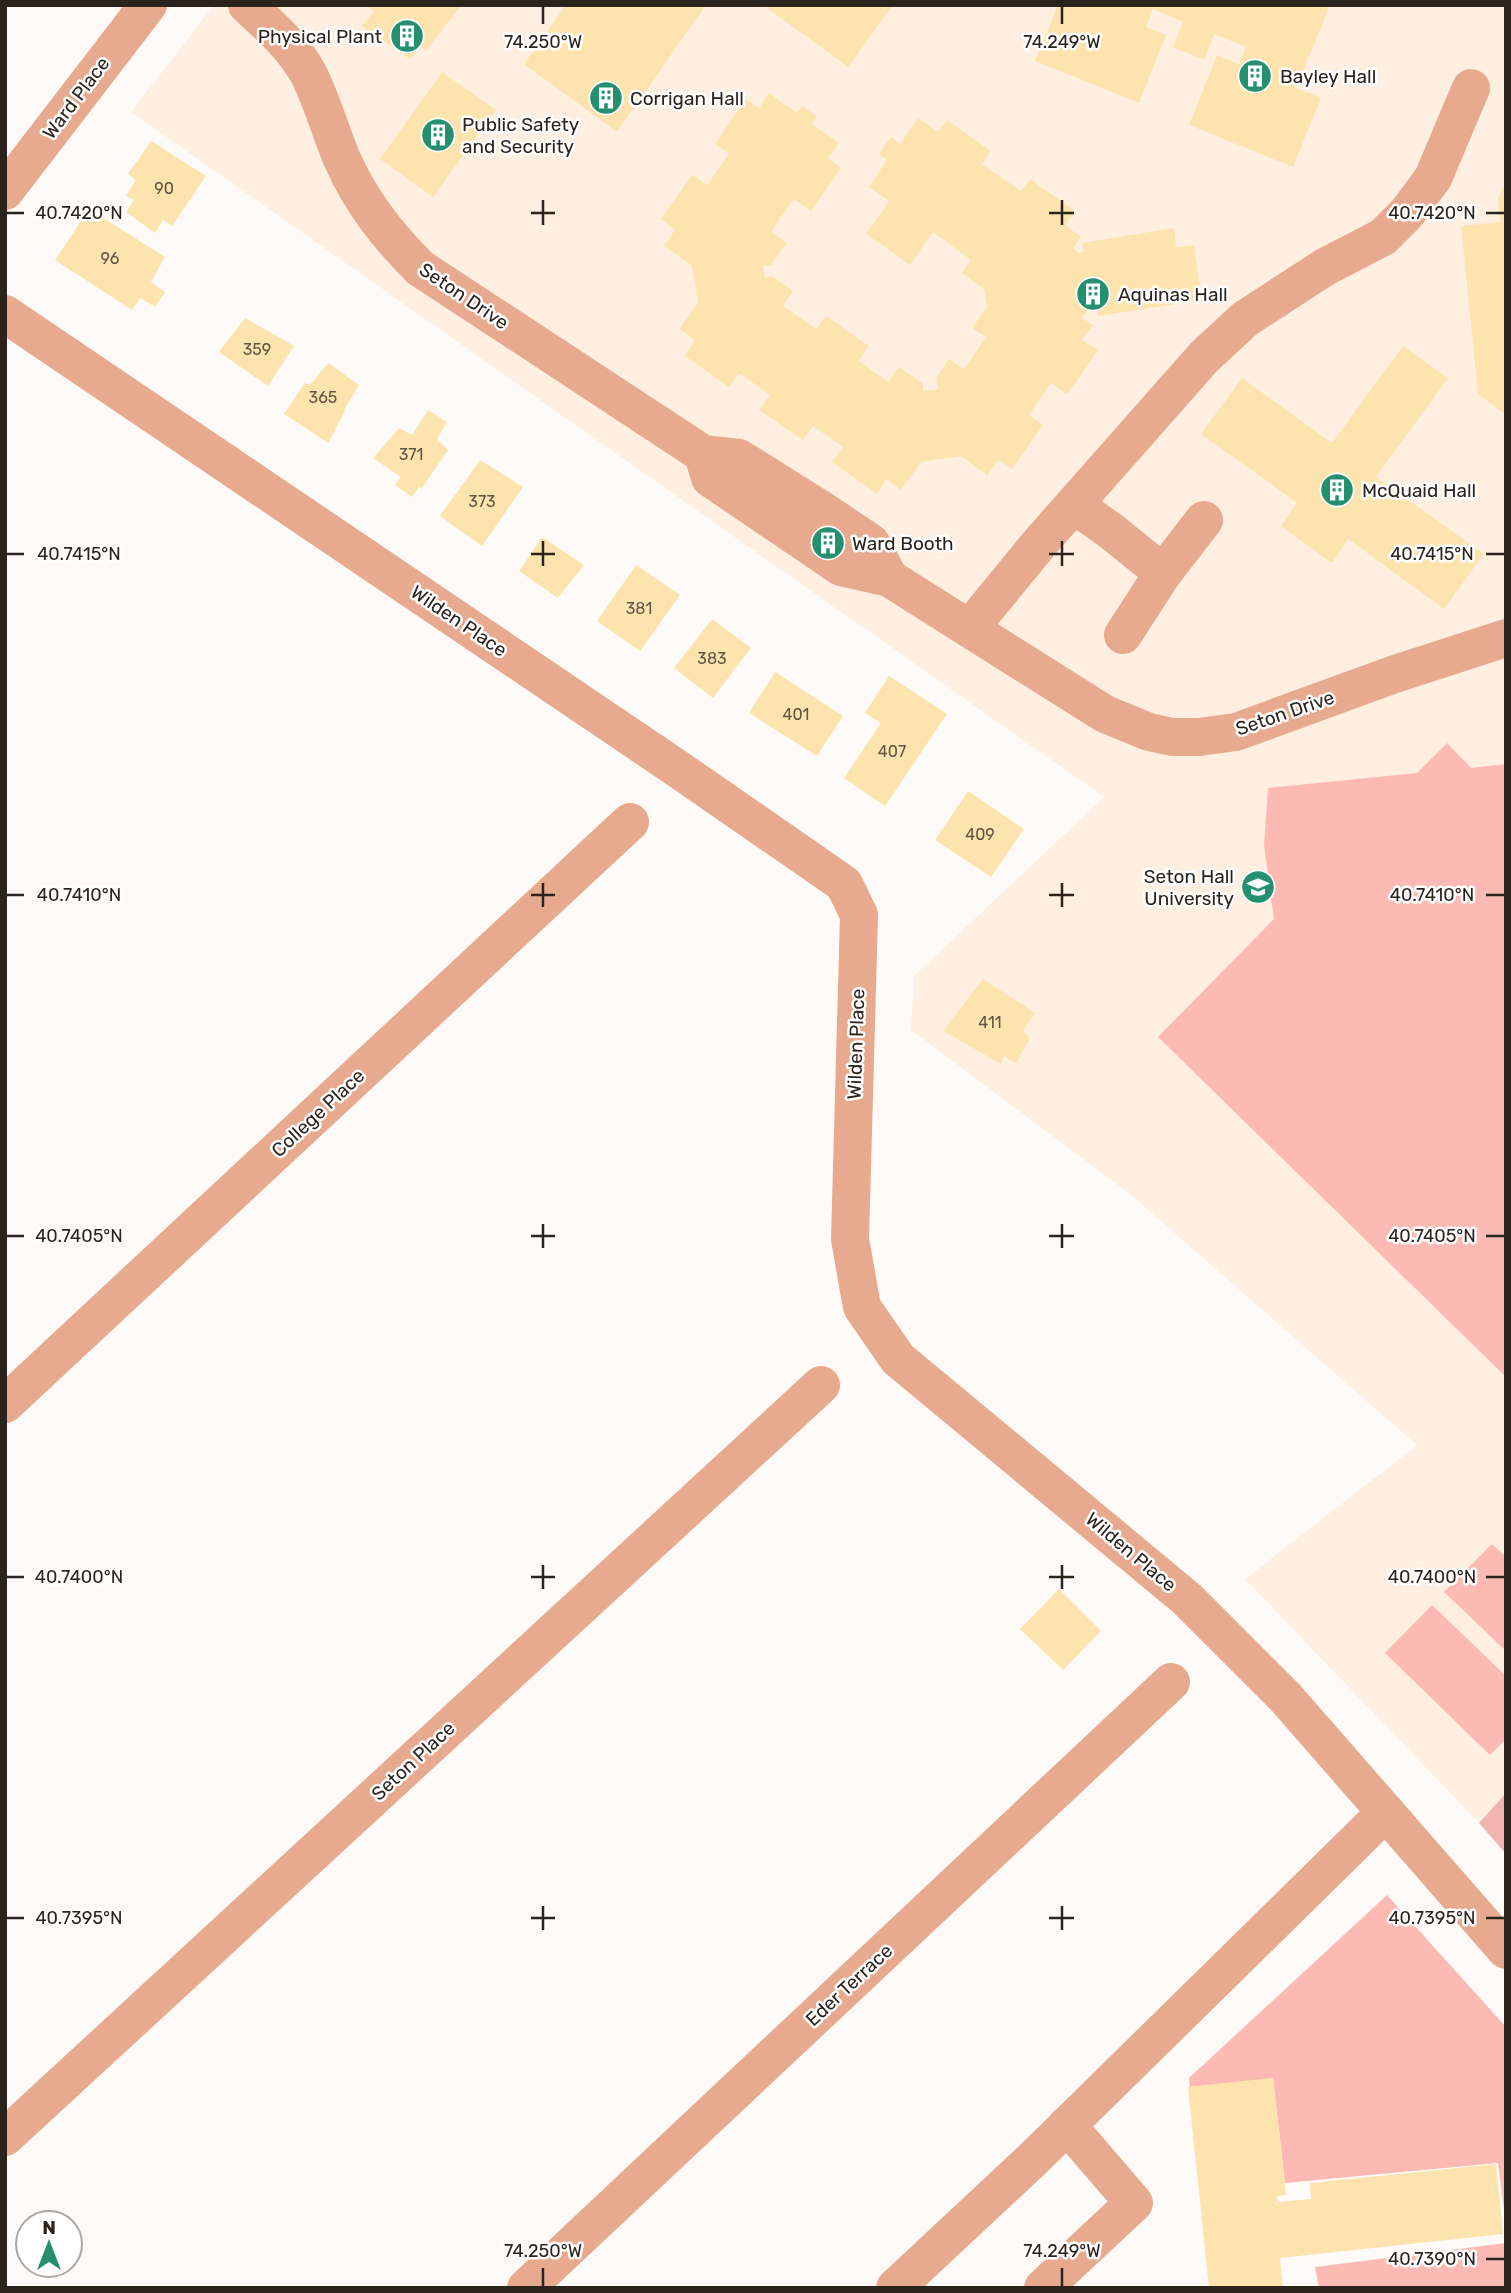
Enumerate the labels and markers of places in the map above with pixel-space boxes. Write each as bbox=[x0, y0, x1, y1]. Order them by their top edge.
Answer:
building icon: Physical Plant bbox=[388, 17, 426, 55]
place label: Physical Plant bbox=[258, 25, 383, 48]
building icon: Bayley Hall bbox=[1236, 57, 1274, 95]
place label: Bayley Hall bbox=[1280, 65, 1376, 88]
building icon: Corrigan Hall bbox=[587, 79, 625, 117]
place label: Corrigan Hall bbox=[630, 87, 744, 110]
place label: Public Safety and Security bbox=[462, 113, 579, 158]
building icon: Public Safety and Security bbox=[419, 116, 457, 154]
building icon: Aquinas Hall bbox=[1074, 275, 1112, 313]
place label: Aquinas Hall bbox=[1118, 283, 1228, 306]
building icon: McQuaid Hall bbox=[1318, 471, 1356, 509]
place label: McQuaid Hall bbox=[1362, 479, 1476, 502]
building icon: Ward Booth bbox=[809, 524, 847, 562]
place label: Ward Booth bbox=[852, 532, 954, 555]
place label: Seton Hall University bbox=[1144, 865, 1234, 910]
school or university icon: Seton Hall University bbox=[1239, 868, 1277, 906]

